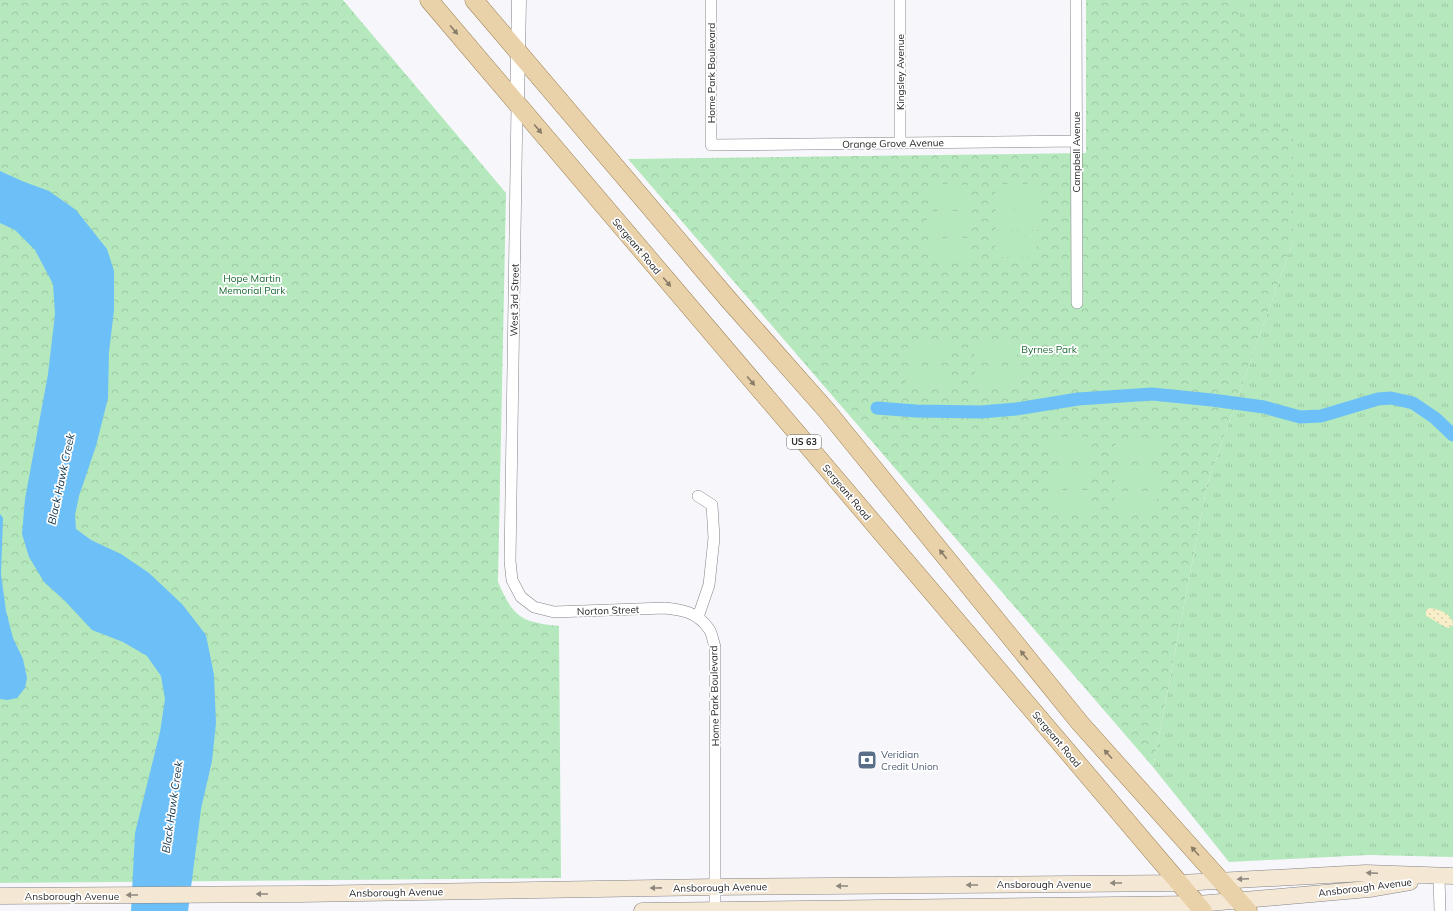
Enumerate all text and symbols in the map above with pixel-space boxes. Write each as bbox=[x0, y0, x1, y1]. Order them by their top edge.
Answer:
street label: Home Park Boulevard bbox=[705, 23, 718, 123]
one-way arrow bbox=[449, 24, 458, 35]
street label: Kingsley Avenue bbox=[894, 34, 907, 110]
street label: Campbell Avenue bbox=[1070, 111, 1083, 193]
one-way arrow bbox=[533, 124, 542, 134]
street label: Orange Grove Avenue bbox=[842, 136, 944, 151]
street label: Sergeant Road bbox=[609, 216, 664, 277]
street label: West 3rd Street bbox=[507, 263, 522, 337]
park label: Hope Martin Memorial Park bbox=[219, 272, 286, 297]
one-way arrow bbox=[663, 276, 672, 287]
park label: Byrnes Park bbox=[1021, 343, 1078, 356]
one-way arrow bbox=[747, 375, 756, 386]
water label: Black Hawk Creek bbox=[45, 432, 78, 526]
road number: US 63 bbox=[787, 435, 821, 449]
street label: Sergeant Road bbox=[819, 462, 874, 523]
one-way arrow bbox=[938, 548, 947, 559]
street label: Norton Street bbox=[577, 603, 640, 618]
street label: Home Park Boulevard bbox=[707, 646, 722, 746]
one-way arrow bbox=[1020, 649, 1029, 660]
street label: Sergeant Road bbox=[1029, 709, 1084, 770]
place label: Veridian Credit Union bbox=[881, 748, 939, 773]
bank icon: Veridian Credit Union bbox=[856, 749, 878, 771]
one-way arrow bbox=[1104, 750, 1113, 759]
water label: Black Hawk Creek bbox=[159, 760, 185, 854]
one-way arrow bbox=[1190, 846, 1199, 856]
one-way arrow bbox=[1366, 870, 1378, 877]
street label: Ansborough Avenue bbox=[1317, 875, 1413, 900]
one-way arrow bbox=[1237, 876, 1249, 883]
street label: Ansborough Avenue bbox=[997, 878, 1091, 891]
street label: Ansborough Avenue bbox=[673, 880, 767, 895]
one-way arrow bbox=[1109, 880, 1122, 886]
one-way arrow bbox=[965, 882, 978, 888]
one-way arrow bbox=[835, 883, 848, 889]
street label: Ansborough Avenue bbox=[349, 885, 443, 900]
one-way arrow bbox=[649, 885, 662, 891]
street label: Ansborough Avenue bbox=[25, 890, 119, 903]
one-way arrow bbox=[255, 891, 268, 897]
one-way arrow bbox=[125, 892, 138, 898]

